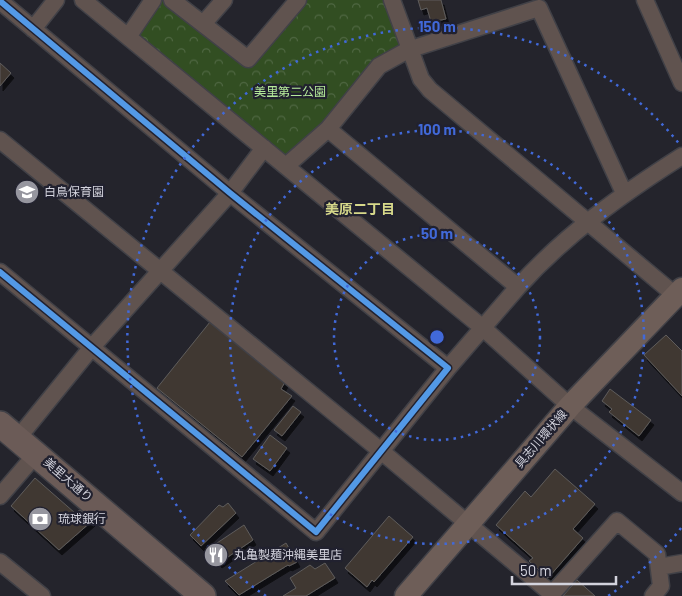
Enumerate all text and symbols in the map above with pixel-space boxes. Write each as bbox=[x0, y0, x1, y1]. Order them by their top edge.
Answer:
text: 150 m bbox=[418, 17, 456, 35]
park label: 美里第二公園 bbox=[254, 84, 326, 98]
text: 100 m bbox=[418, 120, 456, 138]
school or university icon: 白鳥保育園 bbox=[14, 179, 40, 205]
place label: 白鳥保育園 bbox=[44, 184, 104, 198]
district label: 美原二丁目 bbox=[325, 200, 395, 217]
text: 50 m bbox=[421, 224, 453, 242]
centre of rings bbox=[428, 328, 446, 346]
street label: 具志川環状線 bbox=[511, 407, 569, 470]
street label: 美里大通り bbox=[41, 454, 96, 504]
bank icon: 琉球銀行 bbox=[27, 506, 53, 532]
place label: 琉球銀行 bbox=[58, 511, 106, 525]
restaurant icon: 丸亀製麺沖縄美里店 bbox=[203, 542, 229, 568]
place label: 丸亀製麺沖縄美里店 bbox=[234, 547, 342, 561]
scale bar bbox=[512, 554, 616, 586]
text: 50 m bbox=[520, 561, 552, 579]

